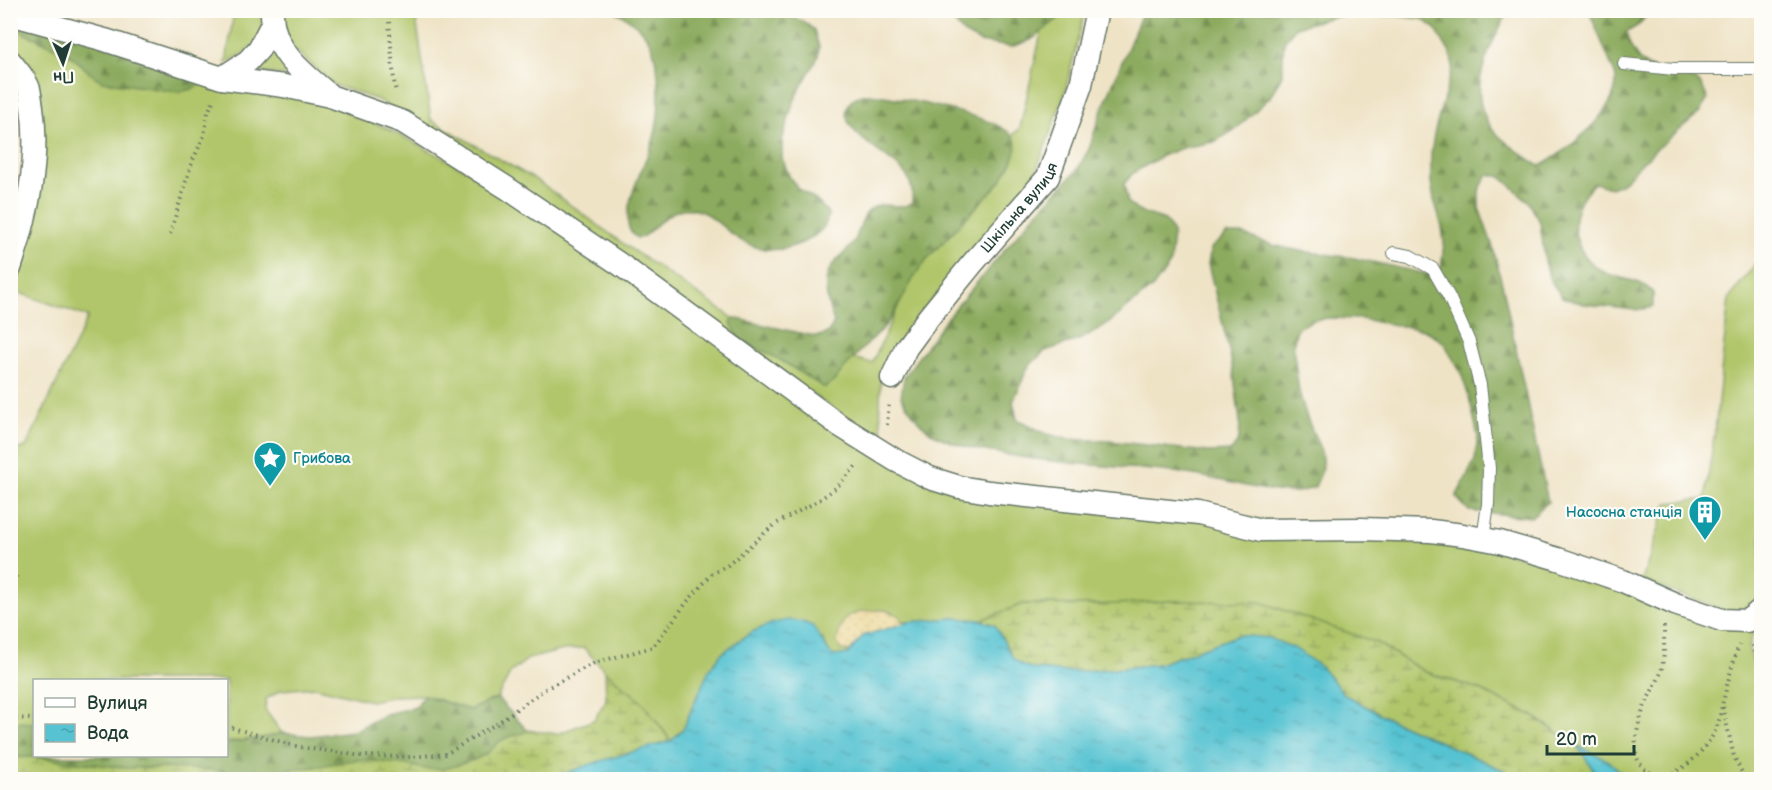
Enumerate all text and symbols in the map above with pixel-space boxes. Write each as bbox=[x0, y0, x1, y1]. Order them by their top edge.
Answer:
north arrow bbox=[33, 33, 93, 93]
text: Пн bbox=[53, 66, 75, 87]
street label: Шкільна вулиця bbox=[977, 160, 1062, 257]
place icon: Грибова bbox=[252, 440, 288, 487]
place label: Грибова bbox=[293, 449, 351, 468]
building icon: Насосна станція bbox=[1687, 494, 1723, 541]
place label: Насосна станція bbox=[1566, 503, 1682, 522]
legend bbox=[33, 679, 228, 757]
text: Вулиця bbox=[87, 693, 148, 714]
scale bar bbox=[1547, 718, 1634, 756]
text: Вода bbox=[87, 723, 129, 744]
text: 20 m bbox=[1556, 729, 1597, 750]

